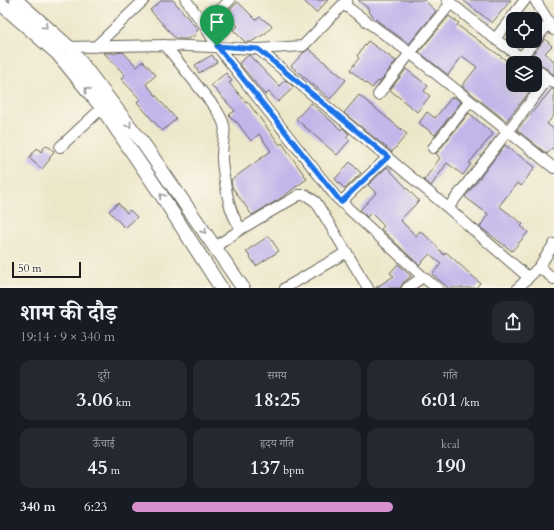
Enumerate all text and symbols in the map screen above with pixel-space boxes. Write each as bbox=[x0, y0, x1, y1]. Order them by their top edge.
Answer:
pin bbox=[200, 5, 234, 46]
icon: arrive bbox=[206, 11, 228, 33]
map controls bbox=[506, 12, 542, 92]
button: locate bbox=[506, 12, 542, 48]
one-way arrow bbox=[41, 21, 48, 28]
button: layers bbox=[506, 56, 542, 92]
one-way arrow bbox=[85, 87, 92, 95]
one-way arrow bbox=[124, 121, 132, 128]
one-way arrow bbox=[159, 193, 167, 200]
one-way arrow bbox=[199, 227, 207, 234]
scale bar bbox=[12, 260, 81, 279]
text: 50 m bbox=[18, 261, 42, 276]
text: शाम की दौड़ bbox=[20, 298, 117, 328]
button: share bbox=[492, 301, 534, 343]
text: 19:14 · 9 × 340 m bbox=[20, 328, 115, 346]
text: दूरी bbox=[98, 368, 110, 383]
text: समय bbox=[267, 368, 287, 383]
text: गति bbox=[443, 368, 458, 383]
text: 3.06 bbox=[76, 386, 113, 413]
text: 18:25 bbox=[254, 386, 300, 413]
text: 6:01 bbox=[421, 386, 458, 413]
text: km bbox=[113, 395, 131, 410]
text: /km bbox=[458, 395, 479, 410]
text: ऊँचाई bbox=[93, 436, 115, 451]
text: हृदय गति bbox=[260, 436, 294, 451]
text: kcal bbox=[441, 437, 460, 452]
text: 190 bbox=[435, 452, 466, 479]
text: 45 bbox=[87, 454, 108, 481]
text: 137 bbox=[250, 454, 280, 481]
text: m bbox=[108, 463, 120, 478]
text: bpm bbox=[280, 463, 304, 478]
text: 340 m bbox=[20, 498, 55, 516]
text: 6:23 bbox=[84, 498, 107, 516]

